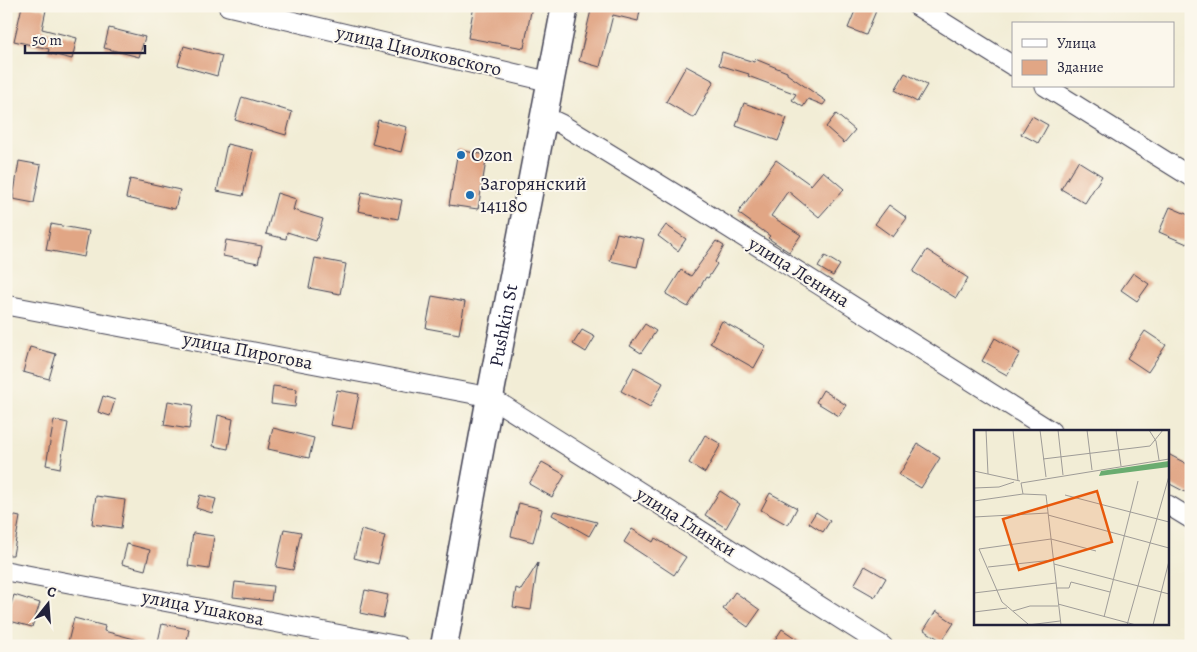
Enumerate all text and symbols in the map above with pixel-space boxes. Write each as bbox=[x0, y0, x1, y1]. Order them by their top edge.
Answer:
street label: улица Циолковского bbox=[333, 19, 504, 83]
scale bar bbox=[25, 22, 145, 54]
legend bbox=[1012, 22, 1174, 88]
text: 50 m bbox=[32, 30, 62, 50]
text: Улица bbox=[1057, 33, 1096, 53]
text: Здание bbox=[1057, 57, 1104, 77]
place label: Ozon bbox=[471, 142, 513, 168]
marker: Ozon bbox=[455, 149, 467, 161]
place label: Загорянский 141180 bbox=[480, 171, 587, 219]
marker: Загорянский 141180 bbox=[464, 189, 476, 201]
street label: улица Ленина bbox=[743, 230, 855, 314]
street label: Pushkin St bbox=[483, 282, 524, 369]
street label: улица Пирогова bbox=[180, 325, 315, 376]
inset map bbox=[974, 430, 1170, 624]
street label: улица Глинки bbox=[630, 480, 741, 563]
north arrow bbox=[22, 580, 72, 630]
text: С bbox=[45, 582, 59, 603]
street label: улица Ушакова bbox=[139, 583, 266, 633]

